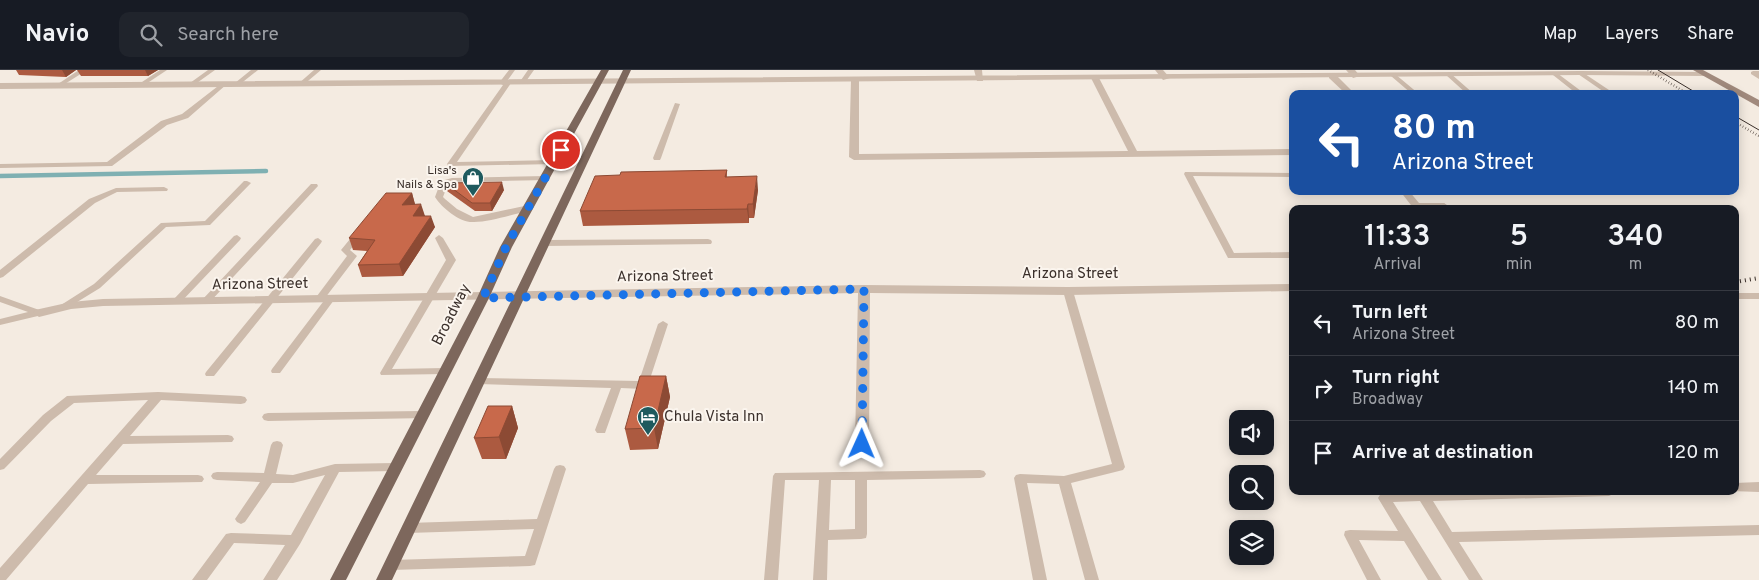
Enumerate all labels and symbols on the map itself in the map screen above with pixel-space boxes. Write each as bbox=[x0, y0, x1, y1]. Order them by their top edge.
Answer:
pin bbox=[540, 129, 582, 171]
place label: Lisa's Nails & Spa bbox=[397, 163, 457, 193]
shop icon: Lisa's Nails & Spa bbox=[461, 166, 485, 197]
street label: Arizona Street bbox=[1022, 265, 1118, 284]
street label: Arizona Street bbox=[616, 267, 714, 287]
street label: Arizona Street bbox=[211, 275, 309, 295]
street label: Broadway bbox=[428, 281, 476, 349]
hotel icon: Chula Vista Inn bbox=[636, 405, 660, 436]
place label: Chula Vista Inn bbox=[664, 408, 764, 427]
position arrow bbox=[835, 417, 887, 469]

